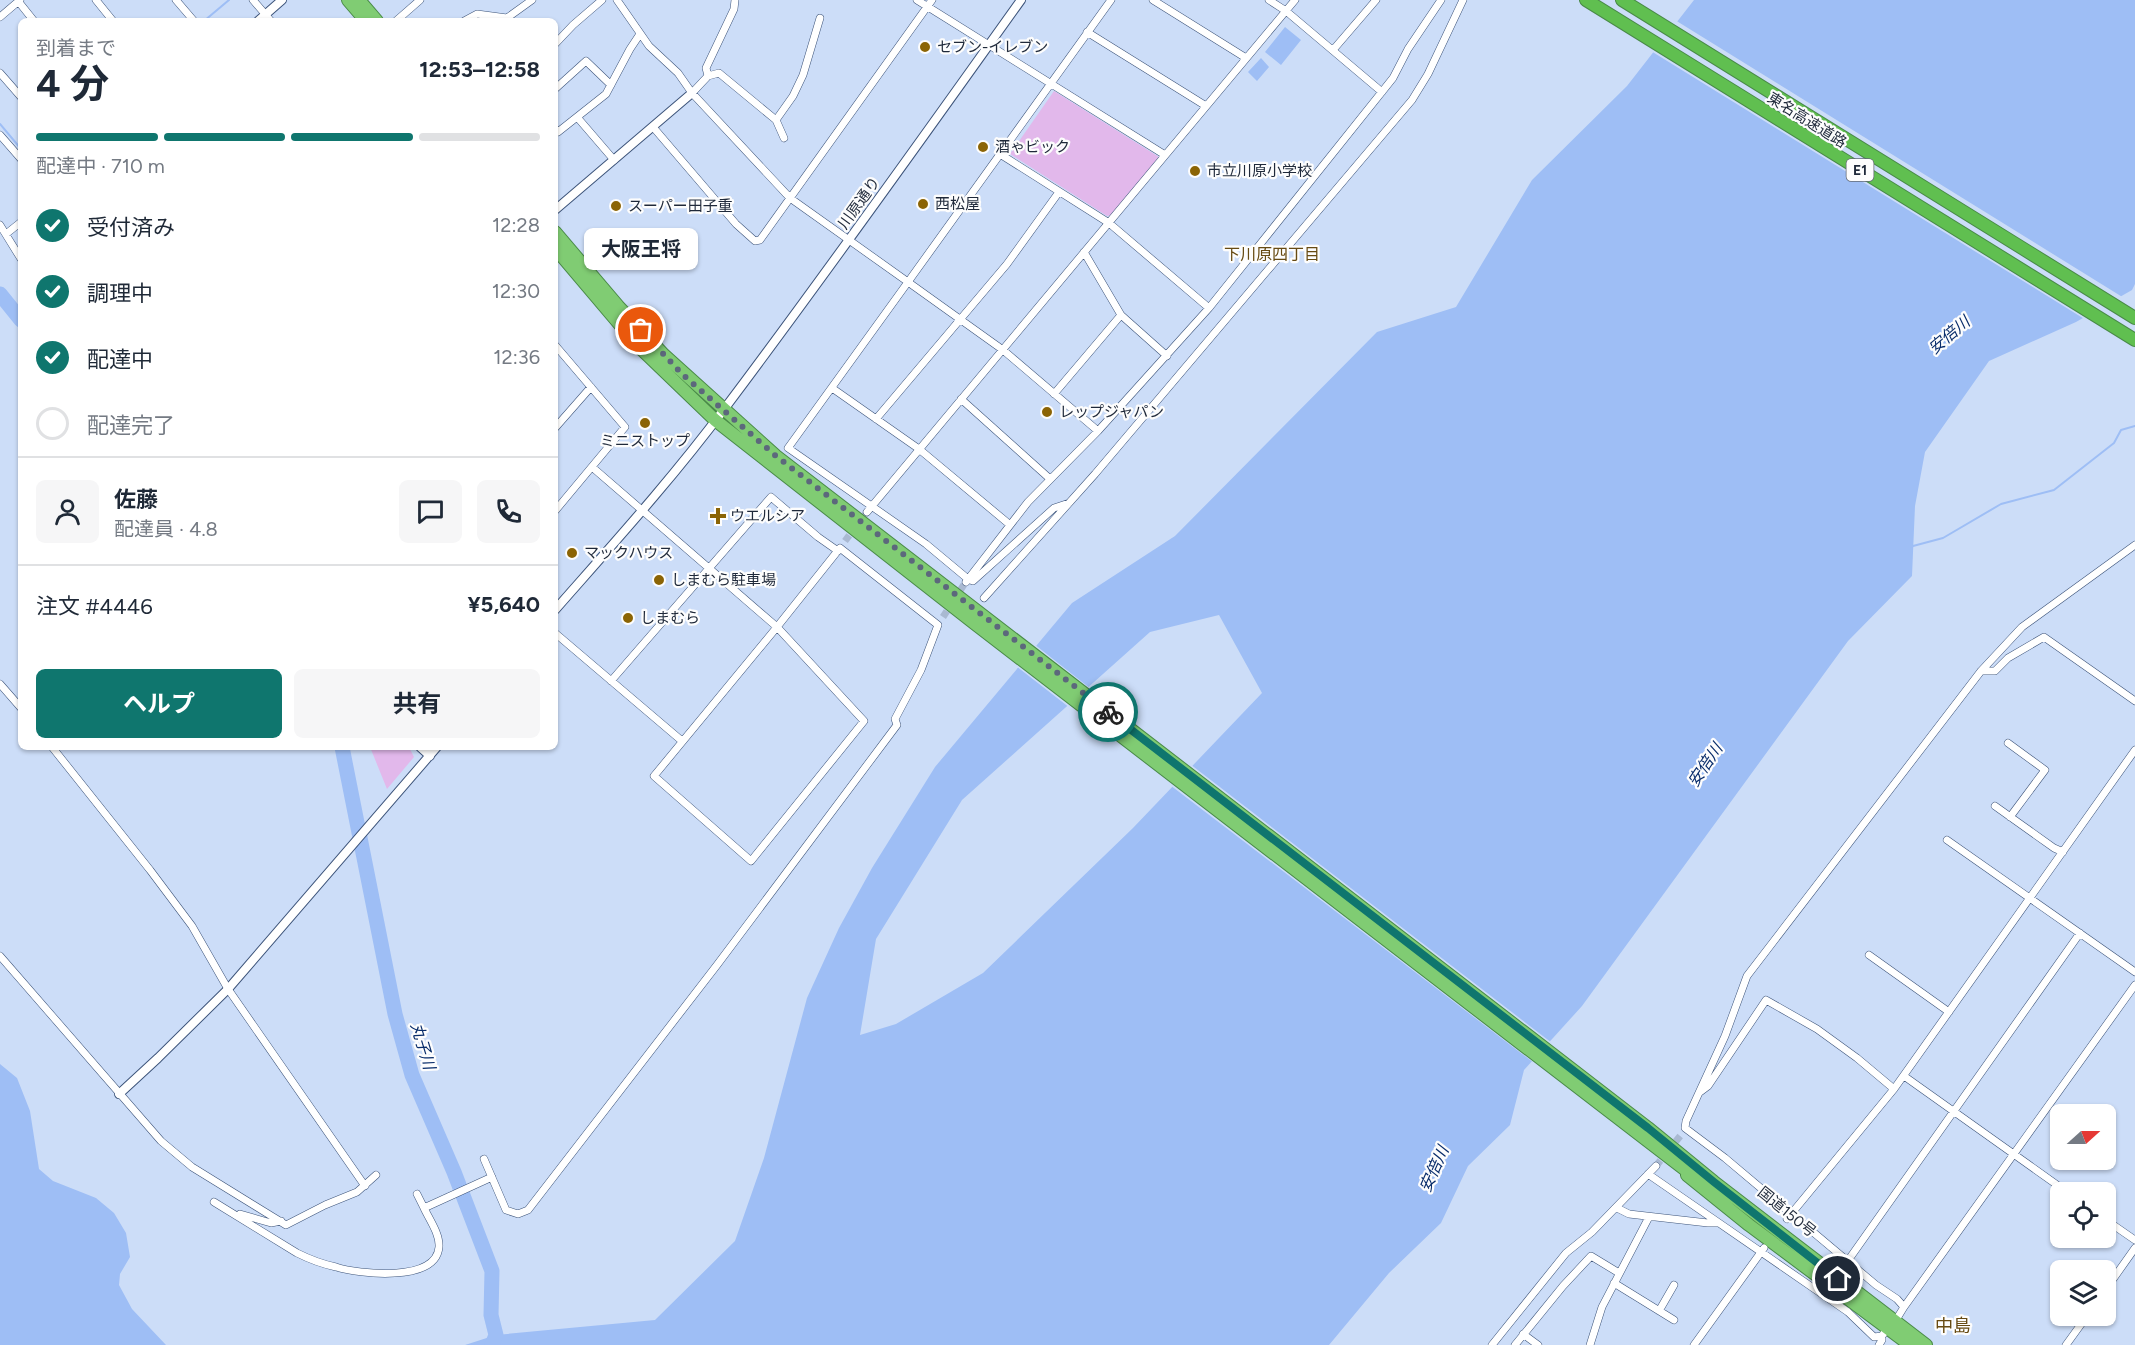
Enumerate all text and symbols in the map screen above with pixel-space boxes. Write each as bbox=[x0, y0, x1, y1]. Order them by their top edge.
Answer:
text: 到着まで bbox=[36, 36, 116, 60]
place label: セブン-イレブン bbox=[937, 38, 1048, 56]
marker: セブン-イレブン bbox=[918, 40, 932, 54]
text: 12:53–12:58 bbox=[419, 56, 540, 83]
text: 4 分 bbox=[36, 60, 109, 107]
street label: 東名高速道路 bbox=[1764, 89, 1850, 151]
place label: 酒ゃビック bbox=[995, 138, 1070, 156]
marker: 酒ゃビック bbox=[976, 140, 990, 154]
text: 配達中 · 710 m bbox=[36, 154, 165, 178]
road number: E1 bbox=[1846, 159, 1874, 181]
place label: 市立川原小学校 bbox=[1207, 162, 1312, 180]
marker: 市立川原小学校 bbox=[1188, 164, 1202, 178]
street label: 川原通り bbox=[834, 173, 884, 233]
place label: 西松屋 bbox=[935, 195, 980, 213]
place label: スーパー田子重 bbox=[628, 197, 733, 215]
marker: 西松屋 bbox=[916, 197, 930, 211]
marker: スーパー田子重 bbox=[609, 199, 623, 213]
icon: check bbox=[36, 209, 69, 242]
text: 12:28 bbox=[492, 213, 540, 237]
text: 受付済み bbox=[87, 214, 175, 241]
callout: 大阪王将 bbox=[584, 228, 698, 270]
text: 大阪王将 bbox=[601, 237, 681, 261]
district label: 下川原四丁目 bbox=[1224, 245, 1320, 264]
icon: check bbox=[36, 275, 69, 308]
text: 12:30 bbox=[492, 279, 540, 303]
text: 調理中 bbox=[87, 280, 153, 307]
pin bbox=[615, 304, 666, 355]
water label: 安倍川 bbox=[1925, 311, 1975, 358]
icon: bag bbox=[624, 313, 657, 346]
icon: check bbox=[36, 341, 69, 374]
text: 12:36 bbox=[493, 345, 540, 369]
text: 配達中 bbox=[87, 346, 153, 373]
place label: レップジャパン bbox=[1059, 403, 1164, 421]
marker: レップジャパン bbox=[1040, 405, 1054, 419]
text: 配達完了 bbox=[87, 412, 175, 439]
marker: ミニストップ bbox=[638, 416, 652, 430]
place label: ミニストップ bbox=[600, 432, 690, 450]
button: person bbox=[36, 480, 99, 543]
button: chat bbox=[399, 480, 462, 543]
button: phone bbox=[477, 480, 540, 543]
text: 佐藤 bbox=[114, 486, 158, 513]
place label: ウエルシア bbox=[730, 507, 805, 525]
marker: ウエルシア bbox=[711, 509, 725, 523]
text: 配達員 · 4.8 bbox=[114, 517, 218, 541]
place label: マックハウス bbox=[584, 544, 673, 562]
marker: マックハウス bbox=[565, 546, 579, 560]
place label: しまむら駐車場 bbox=[671, 571, 776, 589]
marker: しまむら駐車場 bbox=[652, 573, 666, 587]
text: ¥5,640 bbox=[468, 591, 540, 618]
text: 注文 #4446 bbox=[36, 593, 153, 620]
place label: しまむら bbox=[640, 609, 700, 627]
marker: しまむら bbox=[621, 611, 635, 625]
button: ヘルプ bbox=[36, 669, 282, 738]
button: 共有 bbox=[294, 669, 540, 738]
courier bbox=[1078, 682, 1138, 742]
icon: bike bbox=[1092, 696, 1125, 729]
water label: 安倍川 bbox=[1684, 738, 1727, 790]
water label: 丸子川 bbox=[407, 1020, 440, 1074]
north arrow bbox=[2050, 1104, 2116, 1170]
map controls bbox=[2050, 1104, 2116, 1326]
water label: 安倍川 bbox=[1416, 1141, 1453, 1195]
button: locate bbox=[2050, 1182, 2116, 1248]
street label: 国道150号 bbox=[1754, 1183, 1820, 1241]
pin bbox=[1812, 1253, 1863, 1304]
button: layers bbox=[2050, 1260, 2116, 1326]
icon: home bbox=[1821, 1262, 1854, 1295]
district label: 中島 bbox=[1935, 1315, 1971, 1337]

